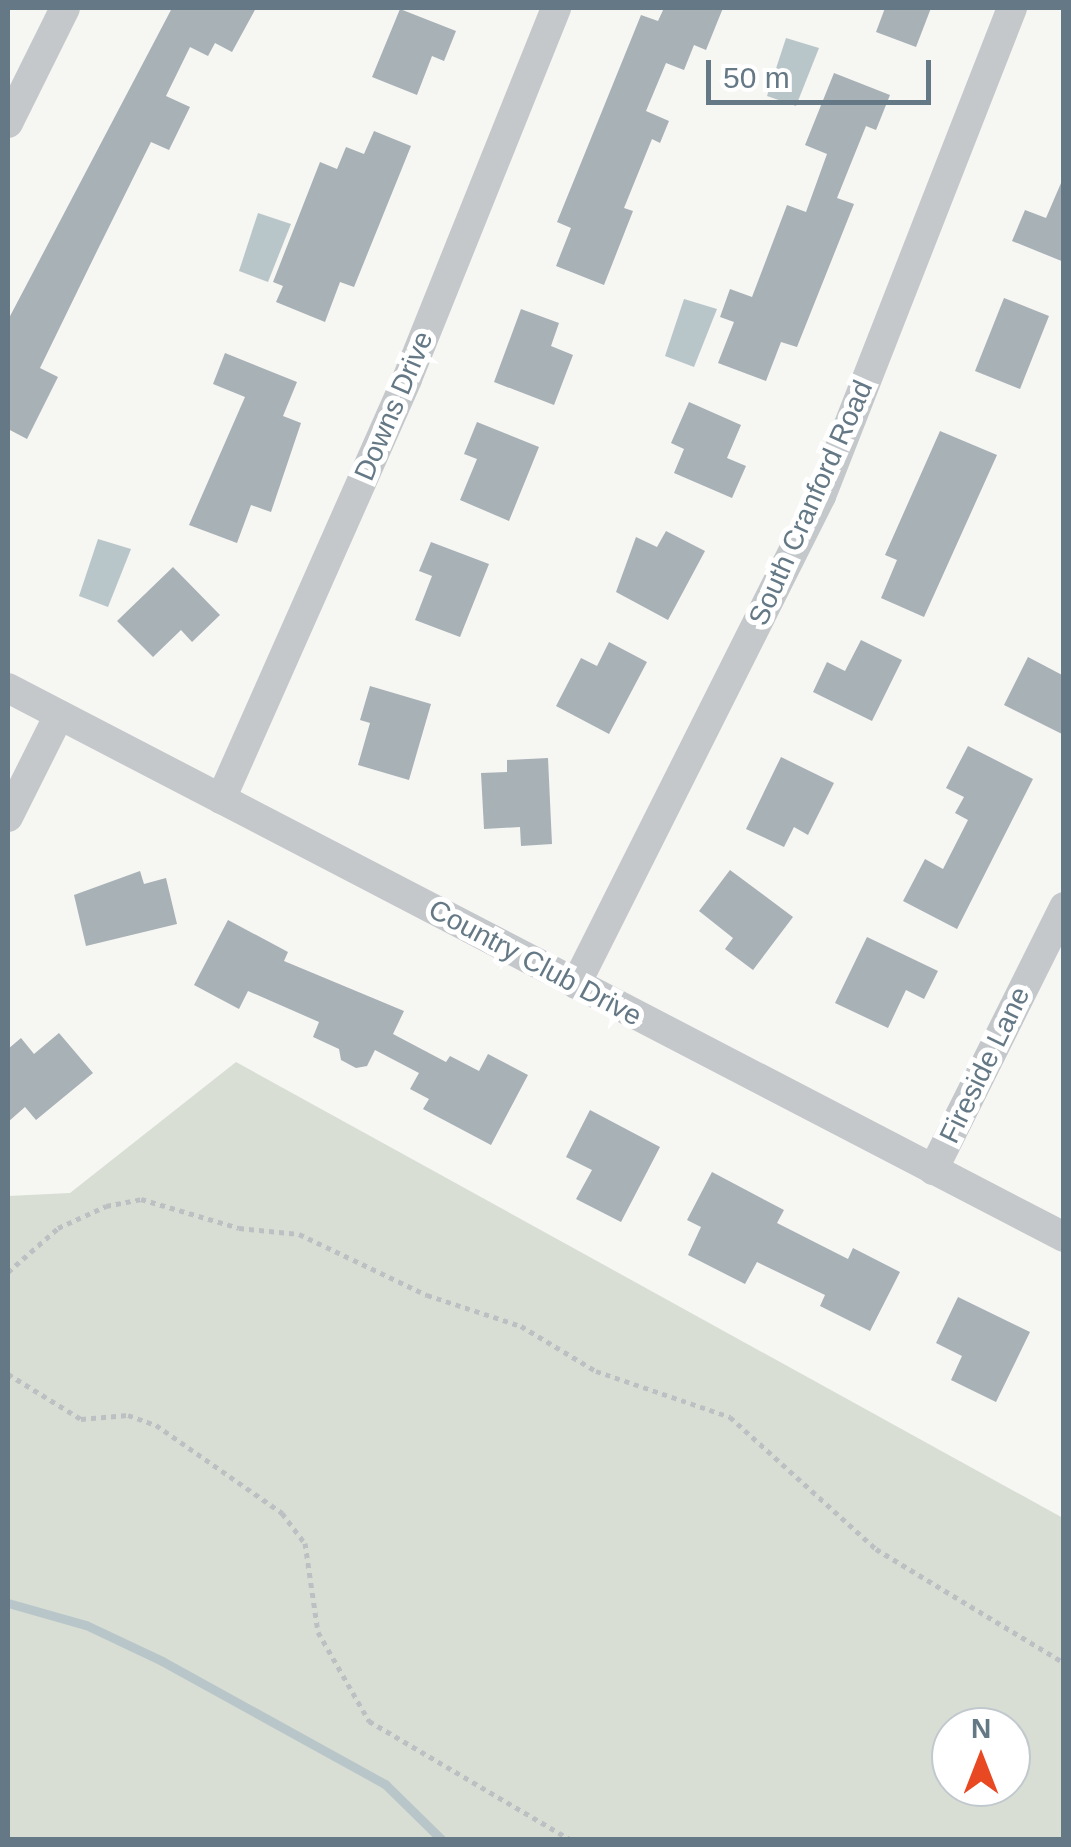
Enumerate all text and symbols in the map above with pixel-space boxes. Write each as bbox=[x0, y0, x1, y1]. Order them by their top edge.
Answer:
scale bar bbox=[711, 40, 936, 102]
text: 50 m bbox=[723, 61, 790, 94]
street label: Downs Drive bbox=[348, 326, 440, 486]
street label: South Cranford Road bbox=[742, 375, 880, 631]
street label: Country Club Drive bbox=[423, 893, 647, 1033]
street label: Fireside Lane bbox=[933, 981, 1037, 1149]
north arrow bbox=[931, 1707, 1031, 1807]
text: N bbox=[971, 1713, 991, 1744]

